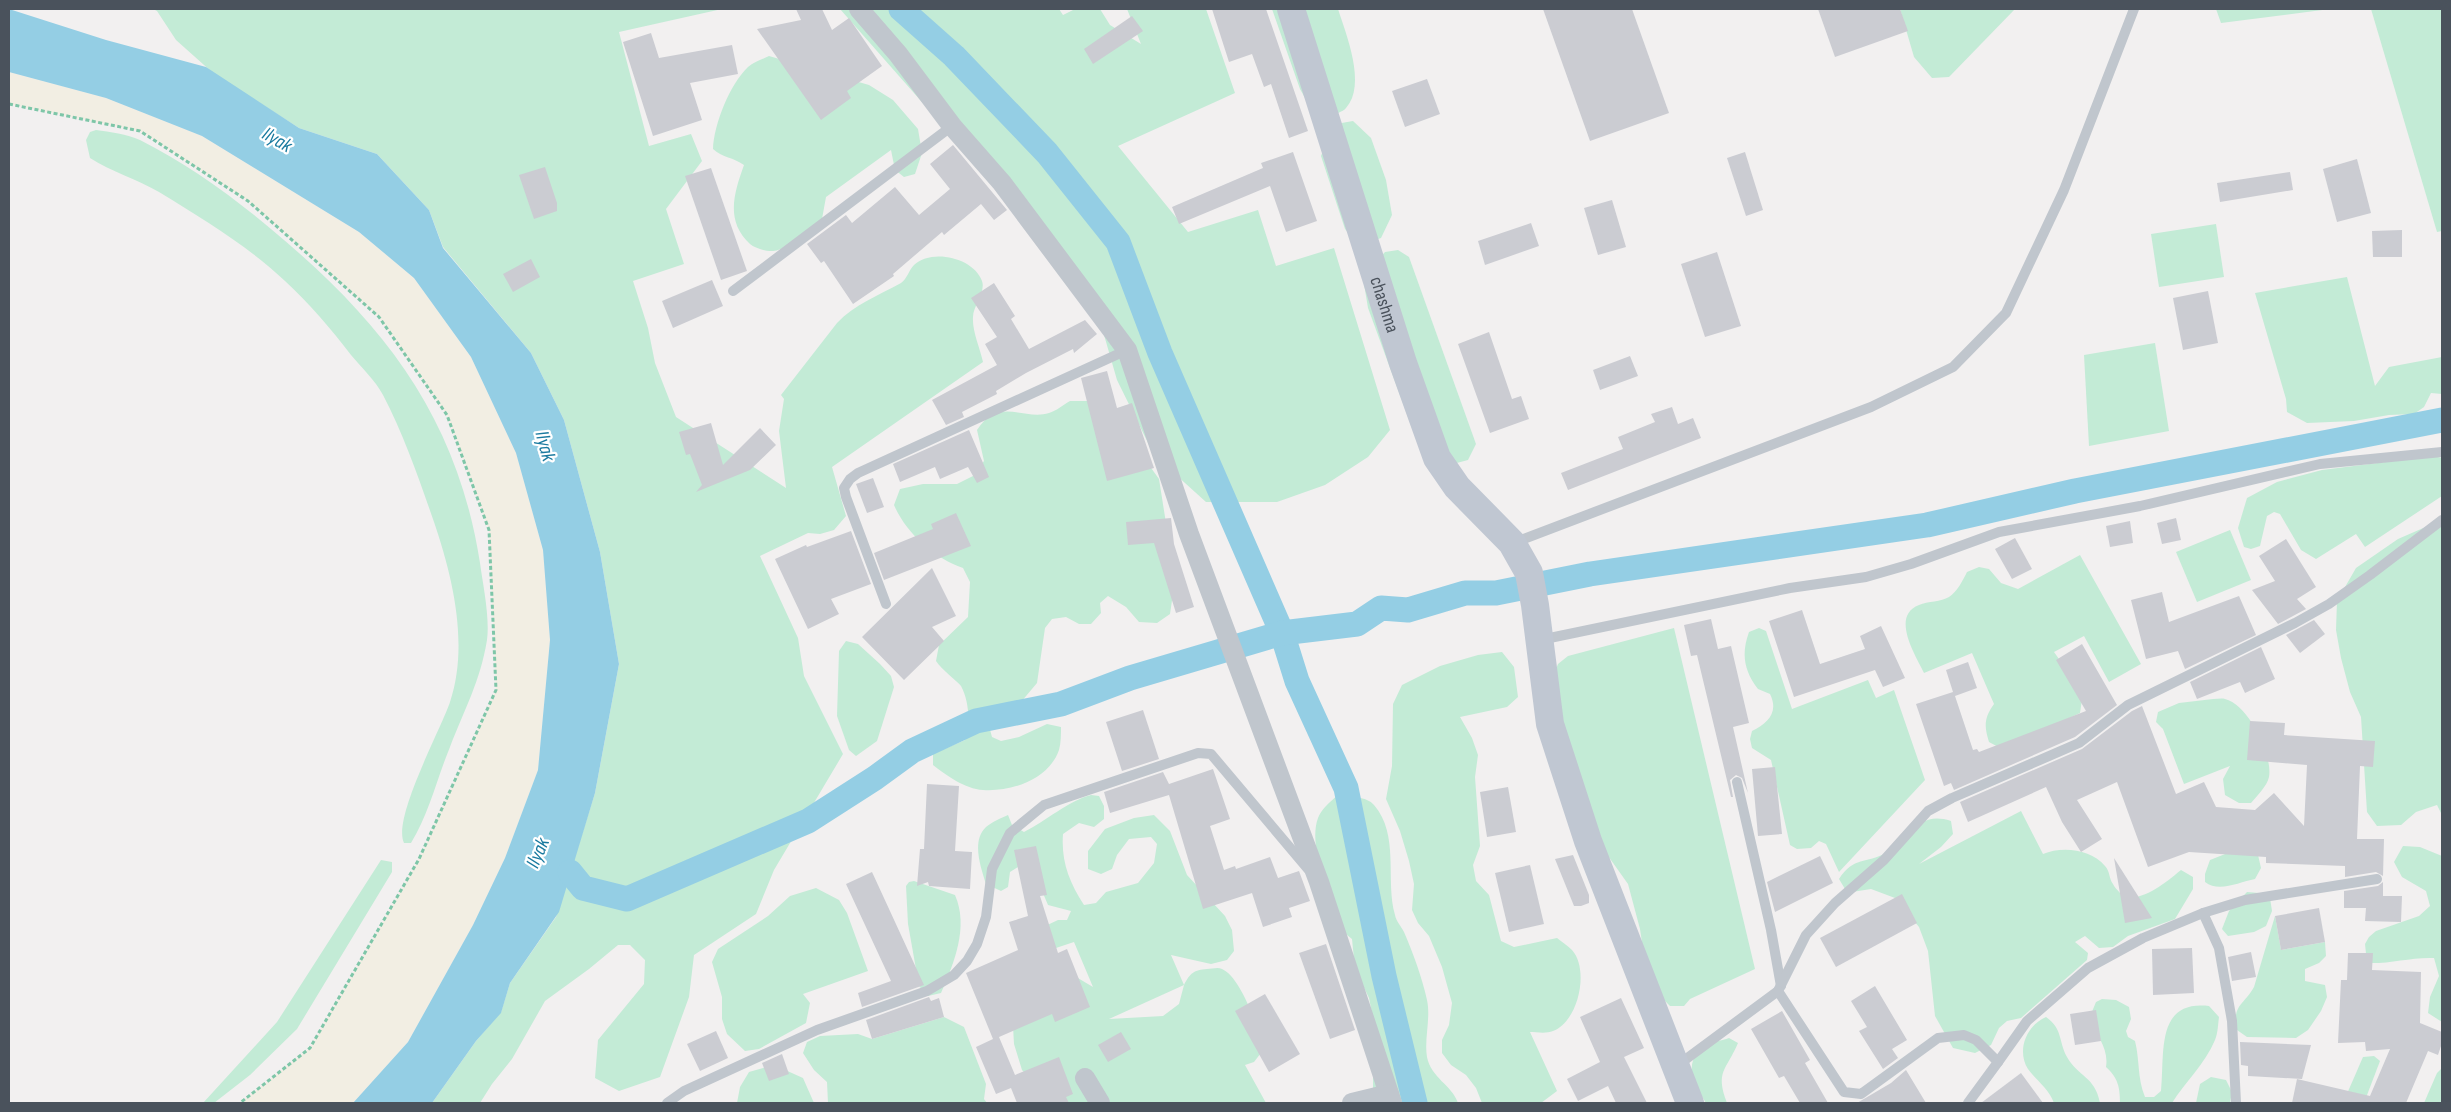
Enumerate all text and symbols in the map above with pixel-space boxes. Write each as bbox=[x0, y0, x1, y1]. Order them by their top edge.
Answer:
water label: Ilyak bbox=[258, 122, 297, 158]
street label: сhashma bbox=[1365, 274, 1404, 335]
water label: Ilyak bbox=[529, 428, 561, 464]
water label: Ilyak bbox=[521, 834, 555, 872]

